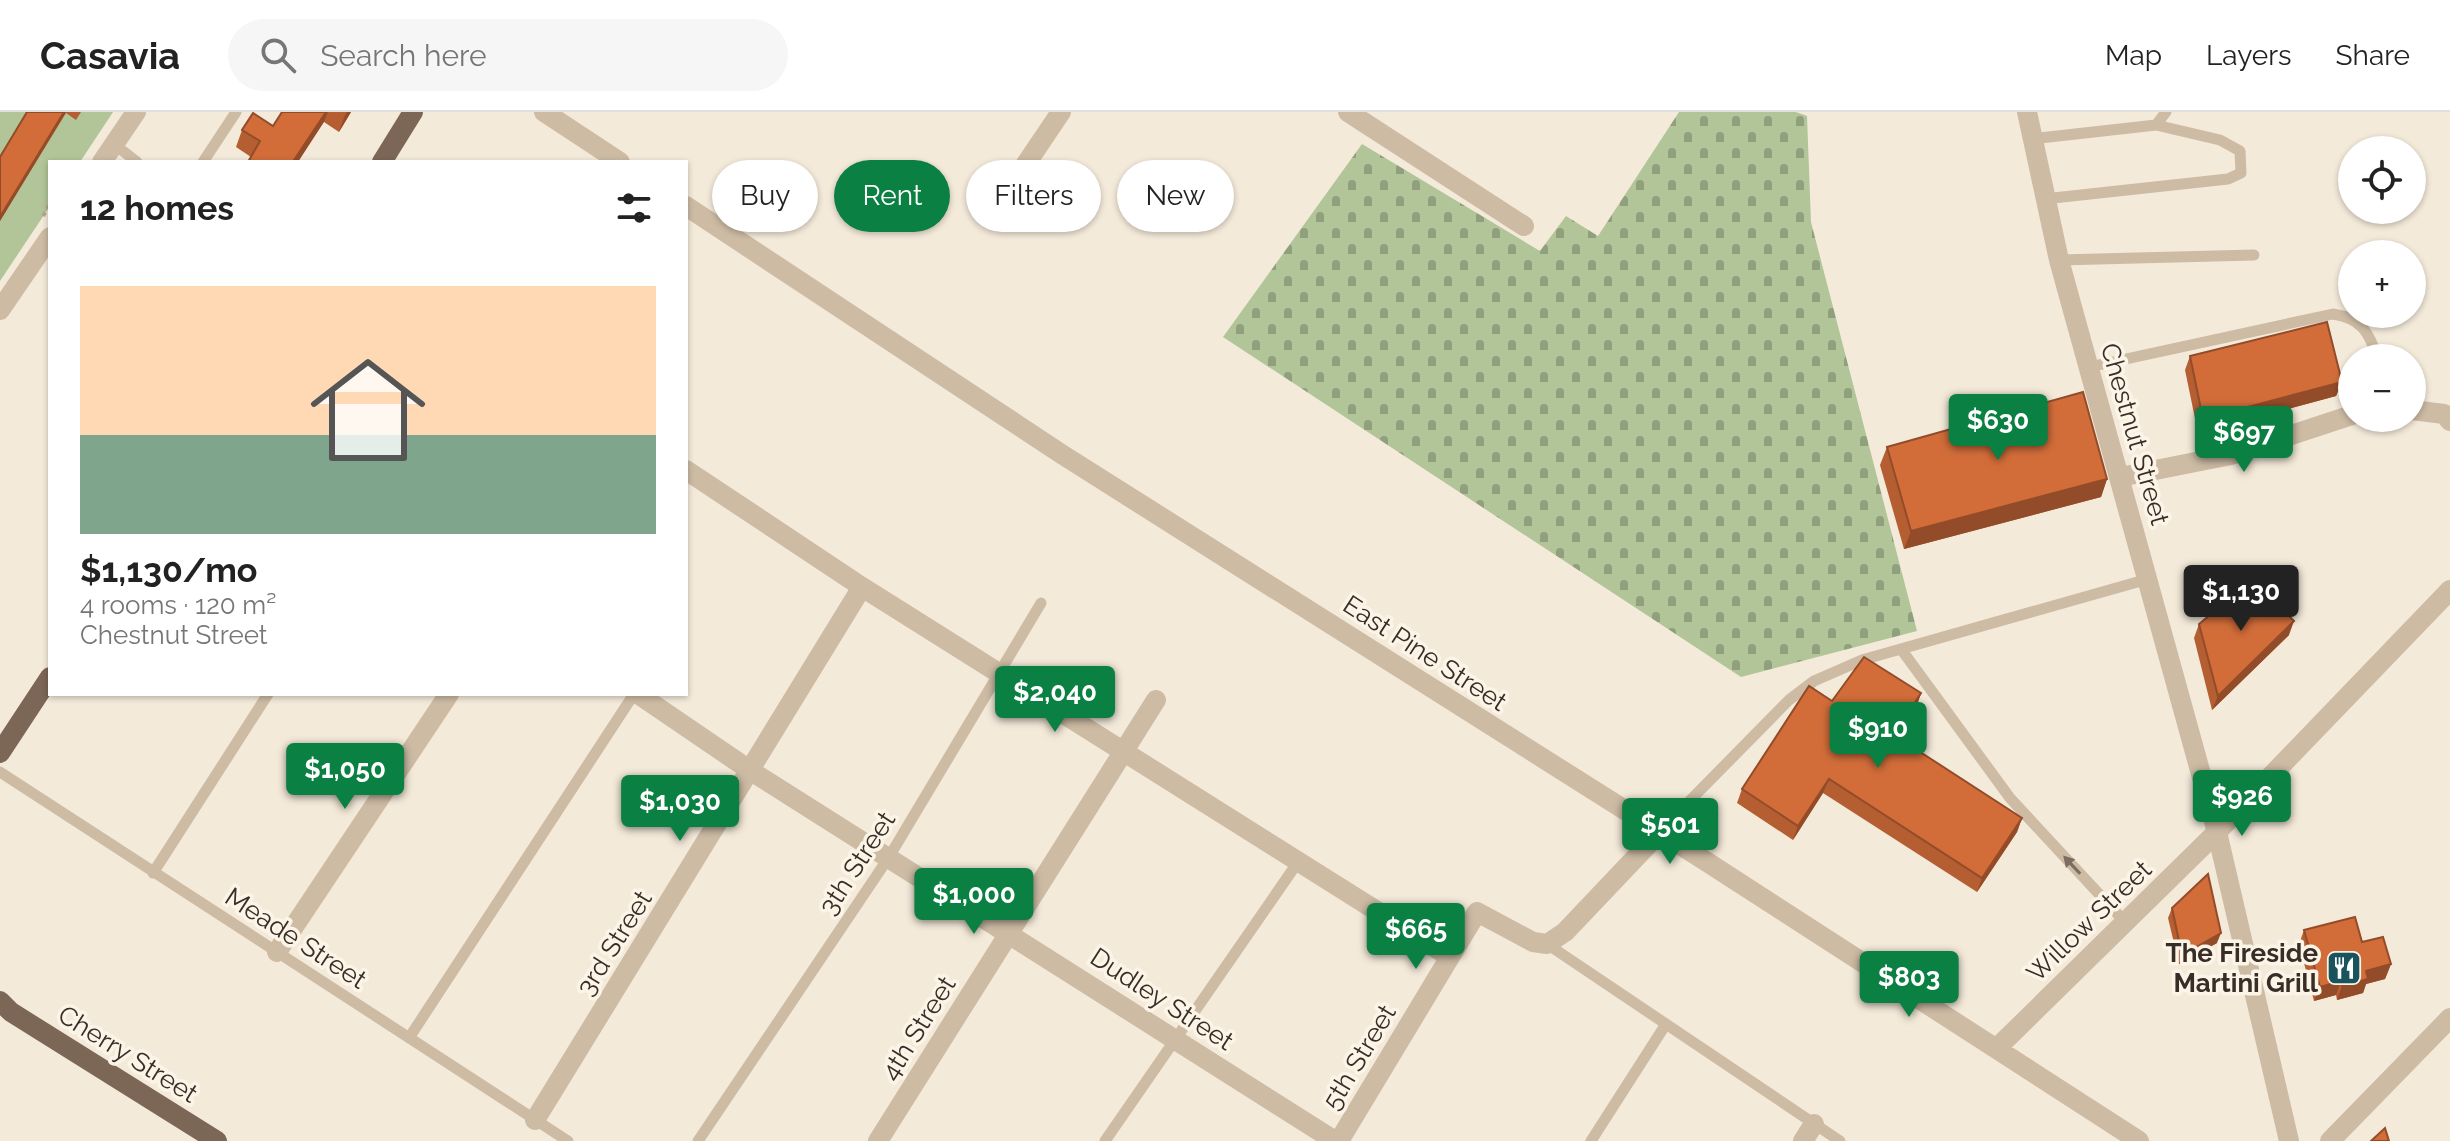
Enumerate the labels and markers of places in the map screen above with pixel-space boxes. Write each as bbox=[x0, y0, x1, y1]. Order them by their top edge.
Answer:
pin: $630 bbox=[1951, 394, 2045, 462]
pin: $697 bbox=[2197, 406, 2291, 474]
pin: $1,130 bbox=[2176, 565, 2306, 633]
pin: $2,040 bbox=[990, 666, 1120, 734]
pin: $910 bbox=[1831, 702, 1925, 770]
pin: $1,050 bbox=[280, 743, 410, 811]
pin: $926 bbox=[2195, 770, 2289, 838]
pin: $1,030 bbox=[615, 775, 745, 843]
pin: $501 bbox=[1623, 798, 1717, 866]
pin: $1,000 bbox=[909, 868, 1039, 936]
pin: $665 bbox=[1369, 903, 1463, 971]
place label: The Fireside Martini Grill bbox=[2166, 938, 2319, 998]
restaurant icon: The Fireside Martini Grill bbox=[2325, 949, 2363, 987]
pin: $803 bbox=[1862, 951, 1956, 1019]

